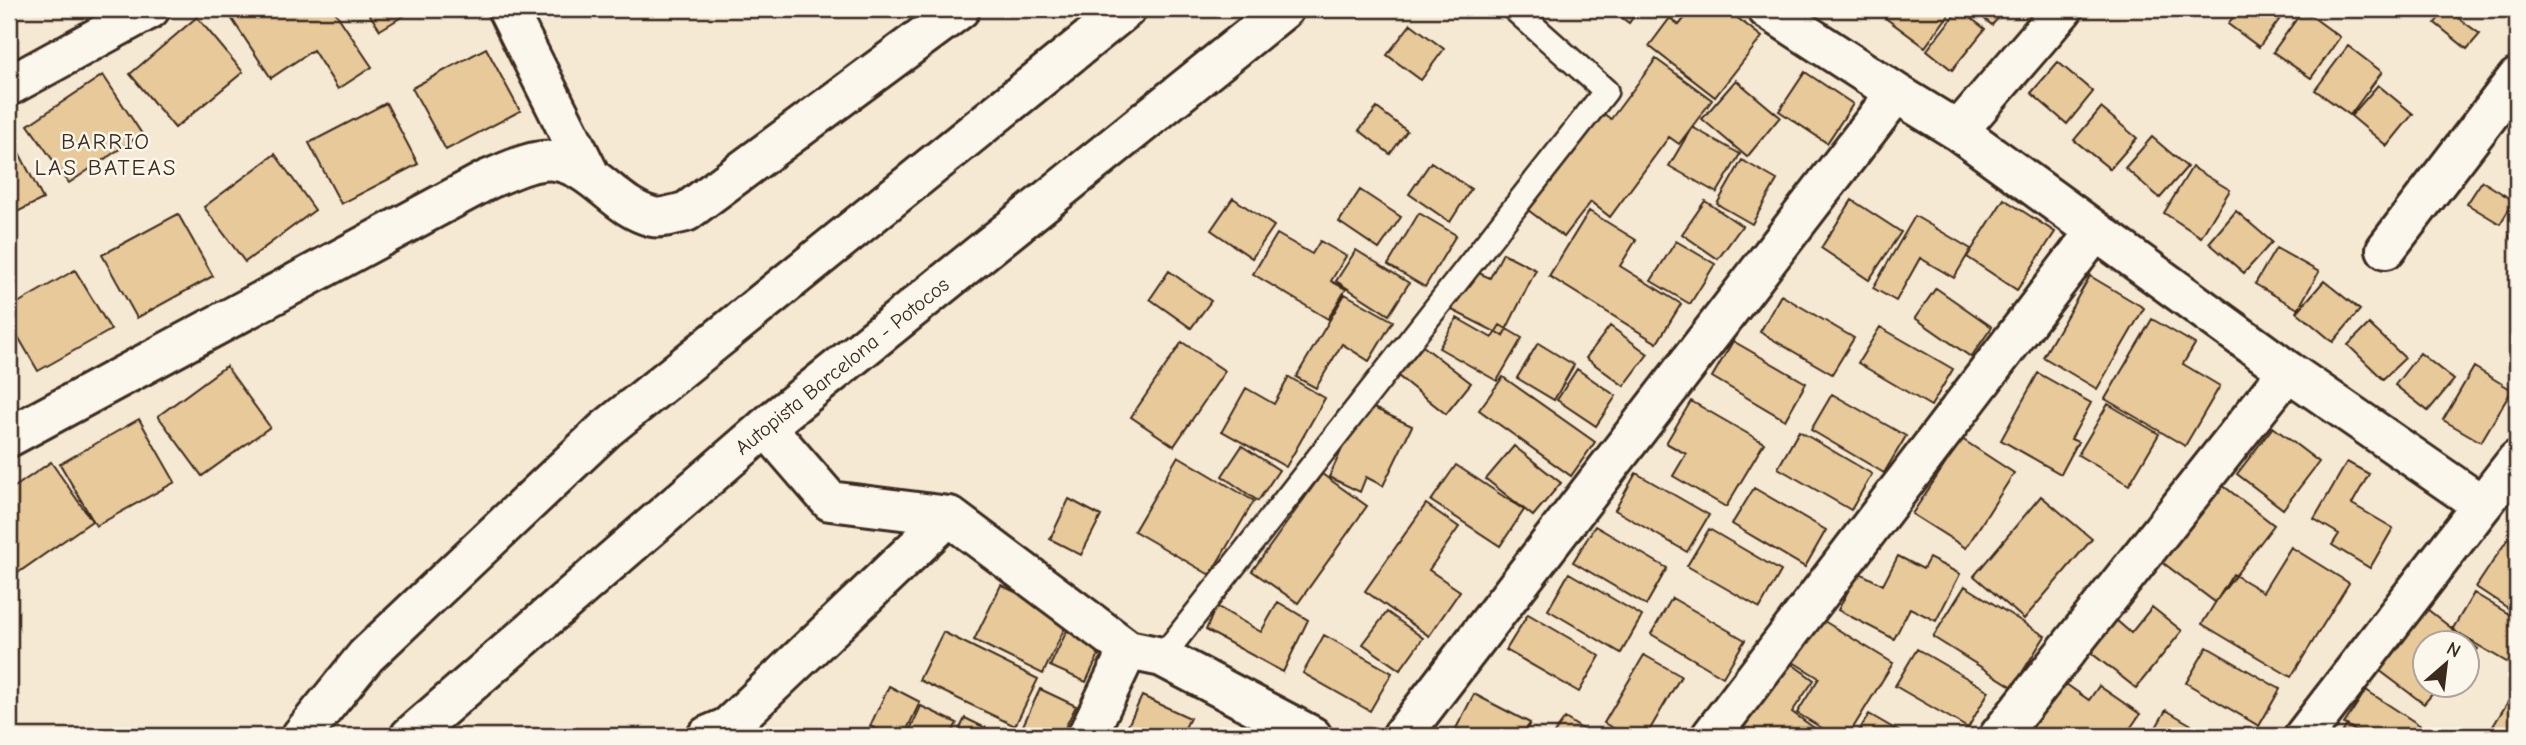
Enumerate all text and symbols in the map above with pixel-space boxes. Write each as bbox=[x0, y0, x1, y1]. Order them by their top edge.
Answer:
district label: BARRIO LAS BATEAS bbox=[34, 128, 178, 181]
street label: Autopista Barcelona - Potocos bbox=[730, 272, 954, 460]
north arrow bbox=[2410, 630, 2480, 700]
text: N bbox=[2443, 637, 2464, 662]

